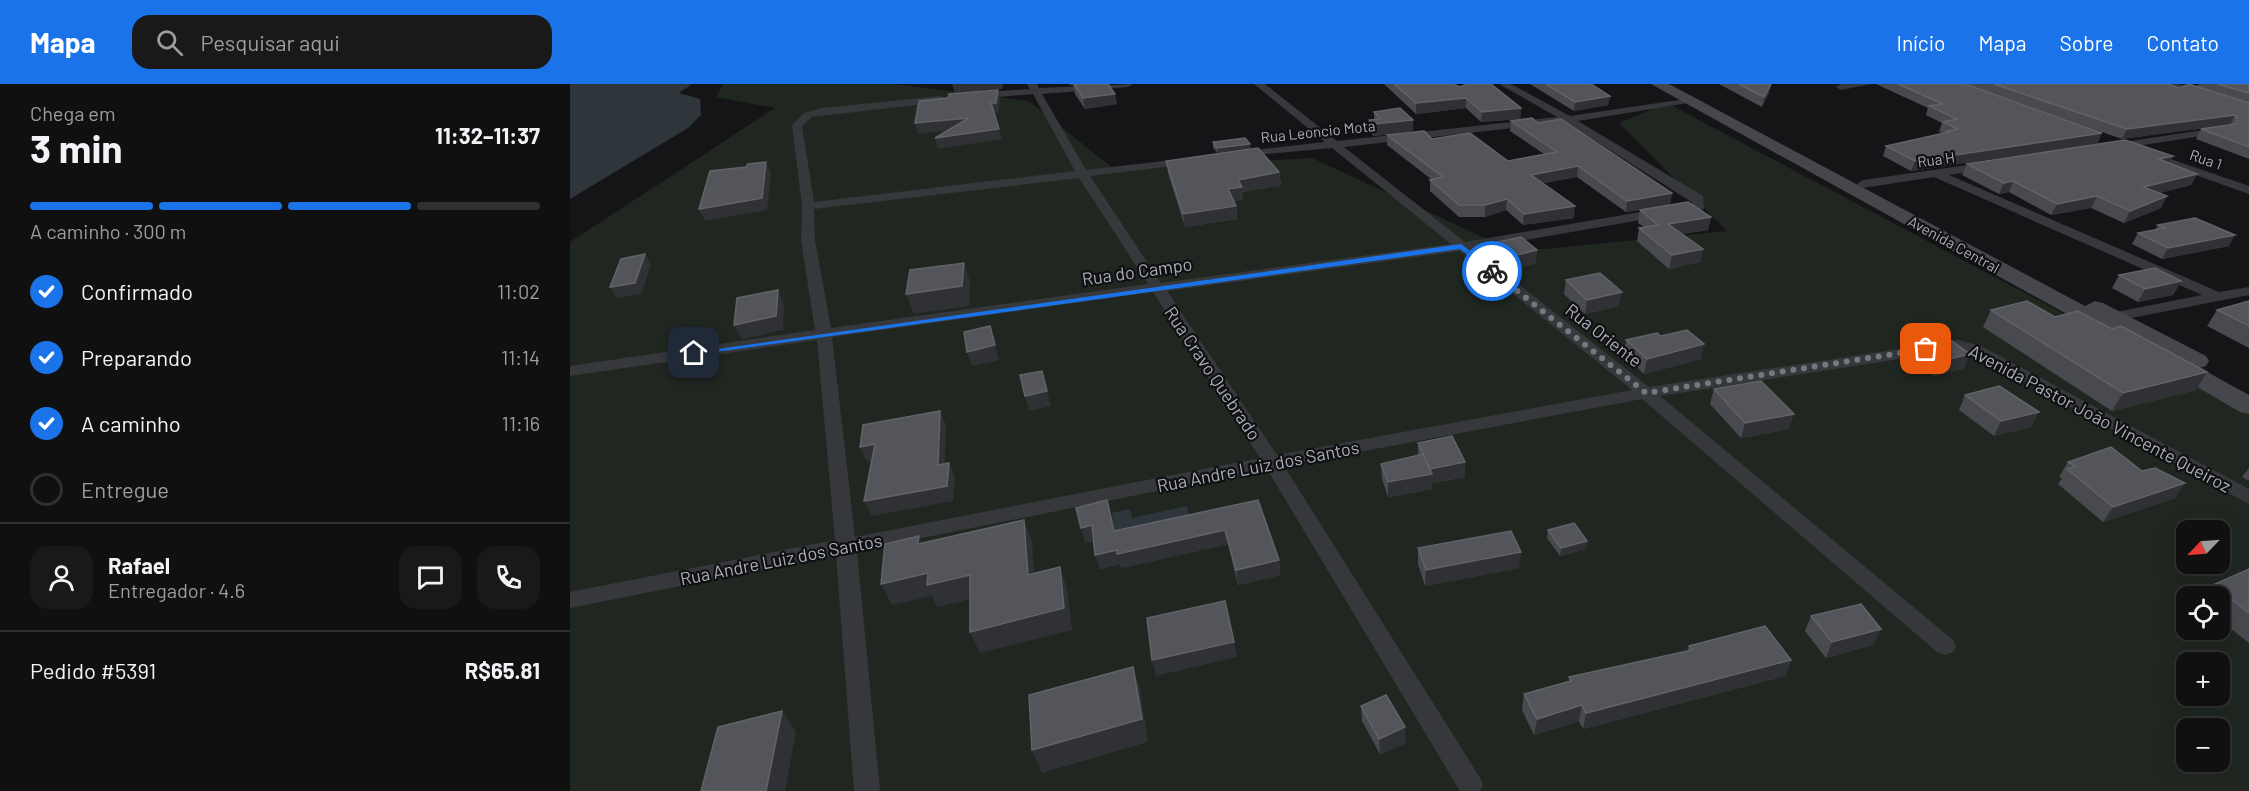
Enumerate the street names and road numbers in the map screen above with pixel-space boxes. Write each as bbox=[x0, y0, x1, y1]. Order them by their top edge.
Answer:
street label: Rua Leoncio Mota bbox=[1260, 116, 1376, 146]
street label: Rua 1 bbox=[2187, 145, 2225, 173]
street label: Rua H bbox=[1916, 147, 1956, 171]
street label: Avenida Central bbox=[1905, 212, 2003, 276]
street label: Rua do Campo bbox=[1080, 252, 1194, 290]
street label: Rua Oriente bbox=[1561, 298, 1647, 372]
street label: Rua Cravo Quebrado bbox=[1160, 302, 1266, 444]
street label: Avenida Pastor João Vincente Queiroz bbox=[1965, 339, 2235, 497]
street label: Rua Andre Luiz dos Santos bbox=[1155, 436, 1361, 496]
street label: Rua Andre Luiz dos Santos bbox=[678, 529, 884, 589]

